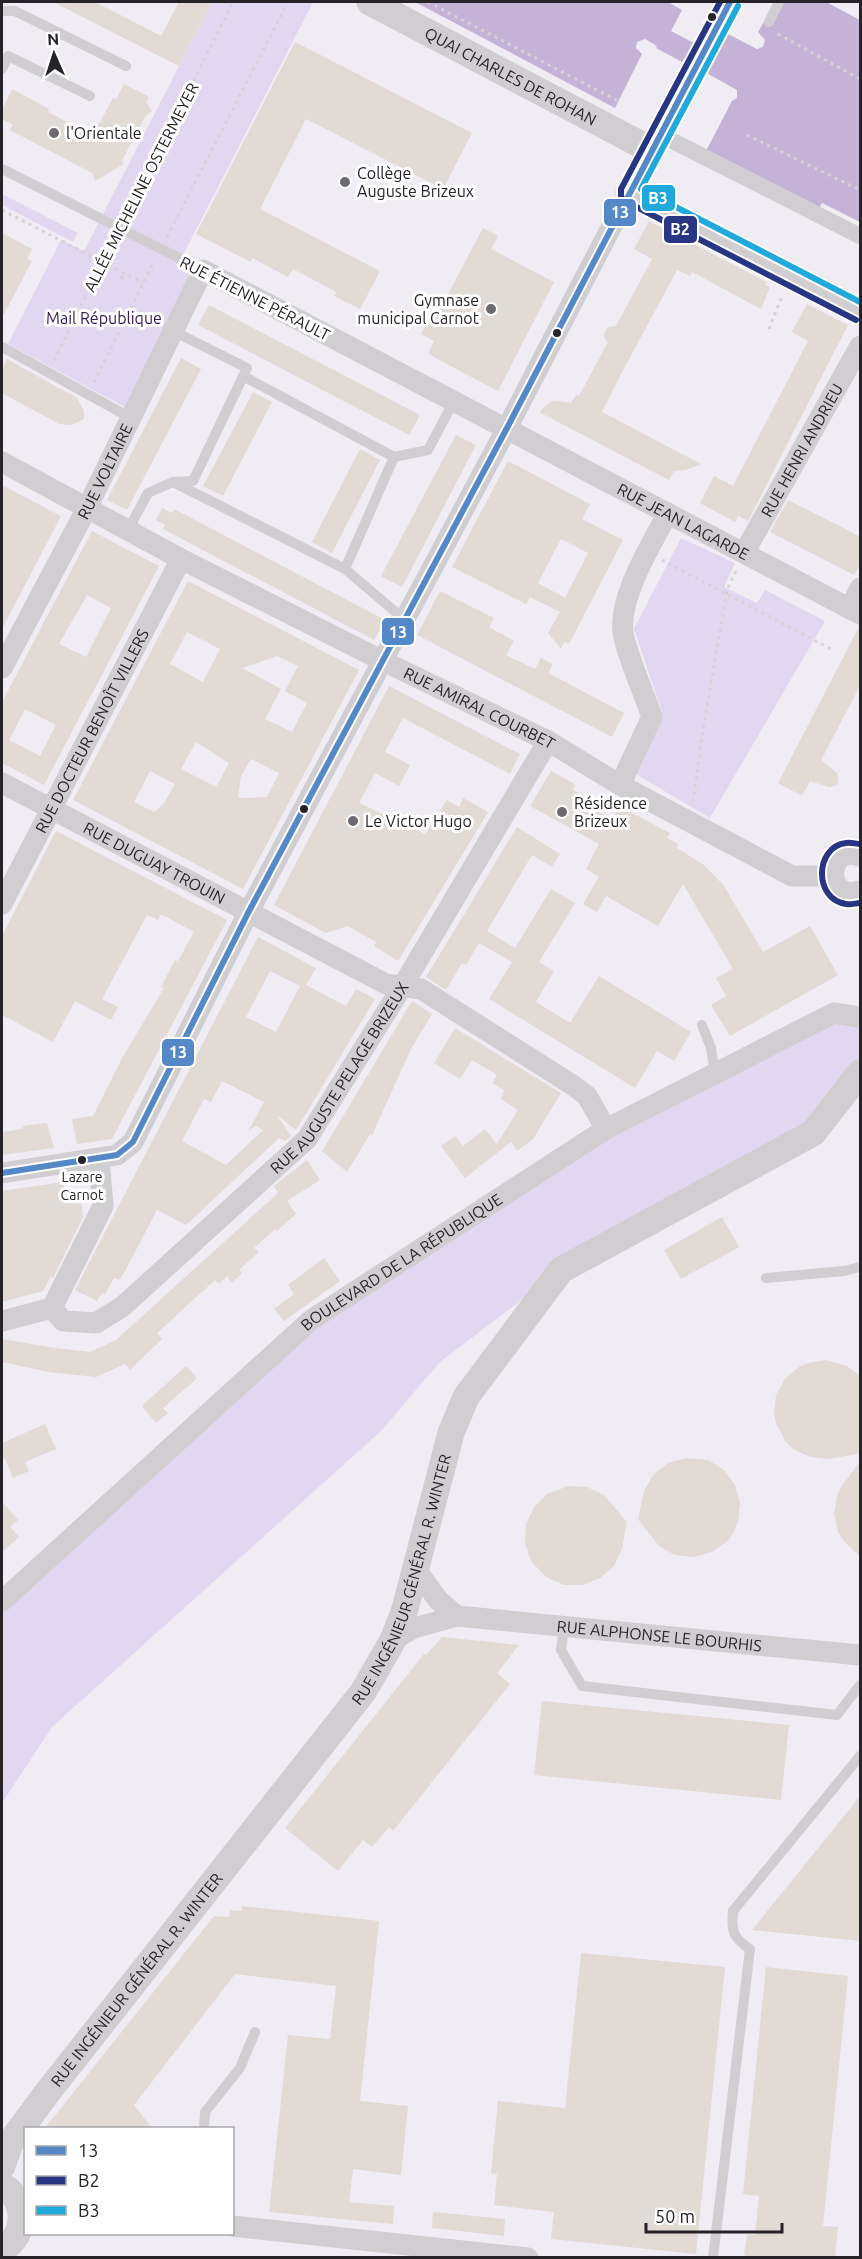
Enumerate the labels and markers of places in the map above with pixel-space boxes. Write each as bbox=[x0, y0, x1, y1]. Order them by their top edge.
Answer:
unlabelled marker bbox=[706, 11, 718, 23]
place label: l'Orientale bbox=[66, 124, 142, 142]
marker: l'Orientale bbox=[47, 126, 61, 140]
place label: Collège Auguste Brizeux bbox=[357, 164, 474, 200]
marker: Collège Auguste Brizeux bbox=[338, 175, 352, 189]
place label: Gymnase municipal Carnot bbox=[357, 291, 480, 327]
marker: Gymnase municipal Carnot bbox=[484, 302, 498, 316]
unlabelled marker bbox=[551, 327, 563, 339]
place label: Résidence Brizeux bbox=[574, 794, 647, 830]
unlabelled marker bbox=[298, 803, 310, 815]
marker: Résidence Brizeux bbox=[555, 805, 569, 819]
place label: Le Victor Hugo bbox=[365, 812, 472, 830]
marker: Le Victor Hugo bbox=[346, 814, 360, 828]
marker: Lazare Carnot bbox=[76, 1154, 88, 1166]
place label: Lazare Carnot bbox=[61, 1169, 104, 1203]

